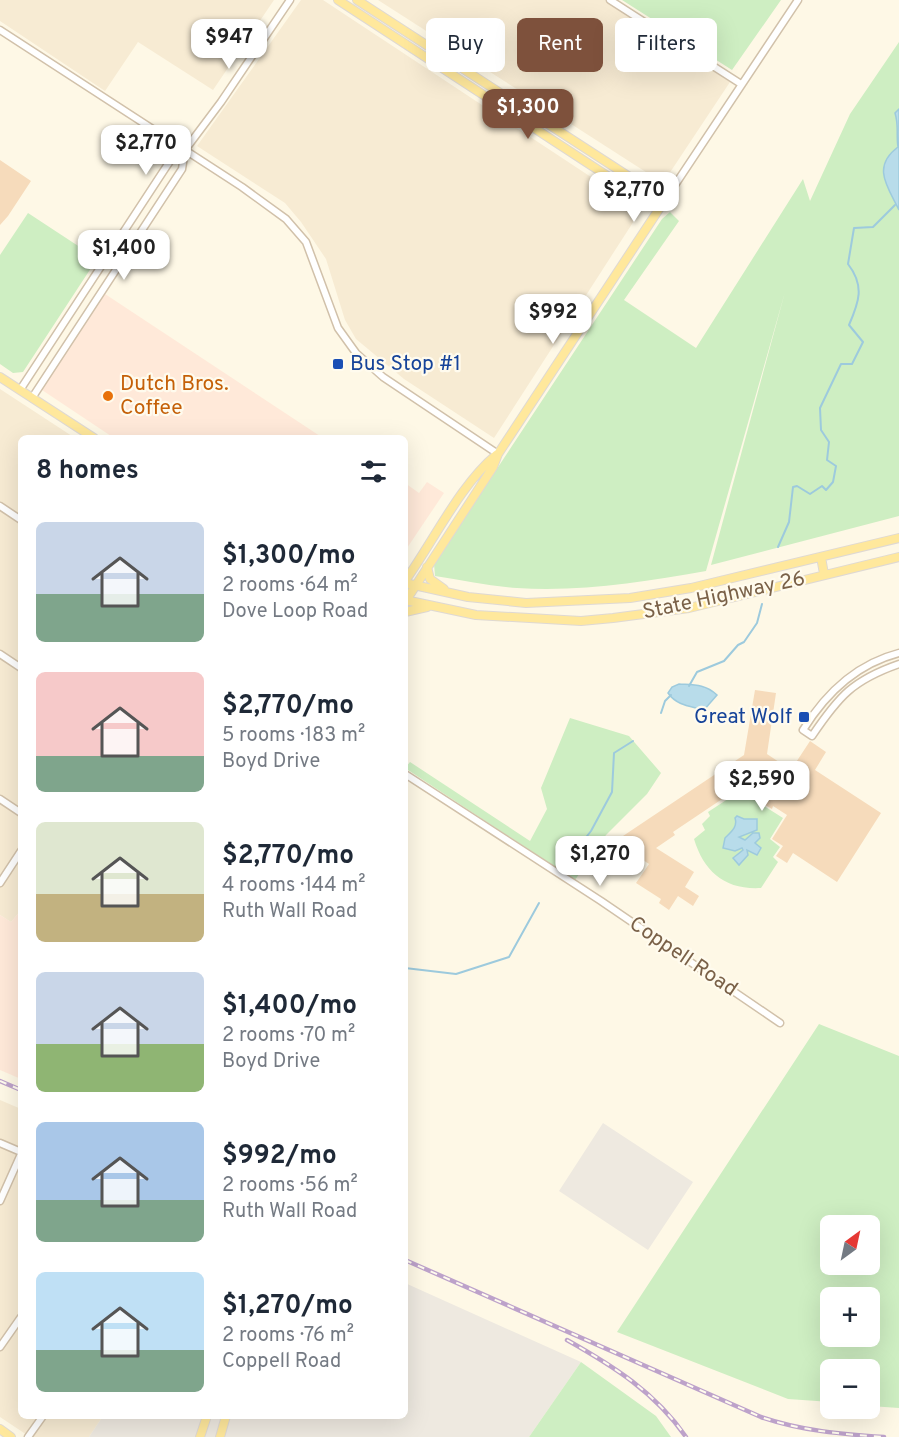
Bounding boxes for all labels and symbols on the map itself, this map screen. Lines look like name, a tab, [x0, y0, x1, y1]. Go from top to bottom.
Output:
pin: $947	[193, 19, 265, 70]
pin: $1,300	[479, 89, 577, 140]
pin: $2,770	[97, 125, 195, 176]
pin: $2,770	[585, 172, 683, 223]
pin: $1,400	[75, 230, 173, 281]
pin: $992	[517, 294, 589, 345]
place label: Bus Stop #1	[350, 351, 461, 378]
marker: Bus Stop #1	[331, 357, 345, 371]
place label: Dutch Bros. Coffee	[120, 371, 229, 422]
marker: Dutch Bros. Coffee	[101, 389, 115, 403]
street label: State Highway 26	[640, 566, 808, 626]
place label: Great Wolf	[694, 704, 792, 731]
marker: Great Wolf	[797, 710, 811, 724]
pin: $2,590	[713, 761, 811, 812]
pin: $1,270	[551, 836, 649, 887]
street label: Coppell Road	[624, 911, 742, 1003]
north arrow	[820, 1215, 880, 1275]

